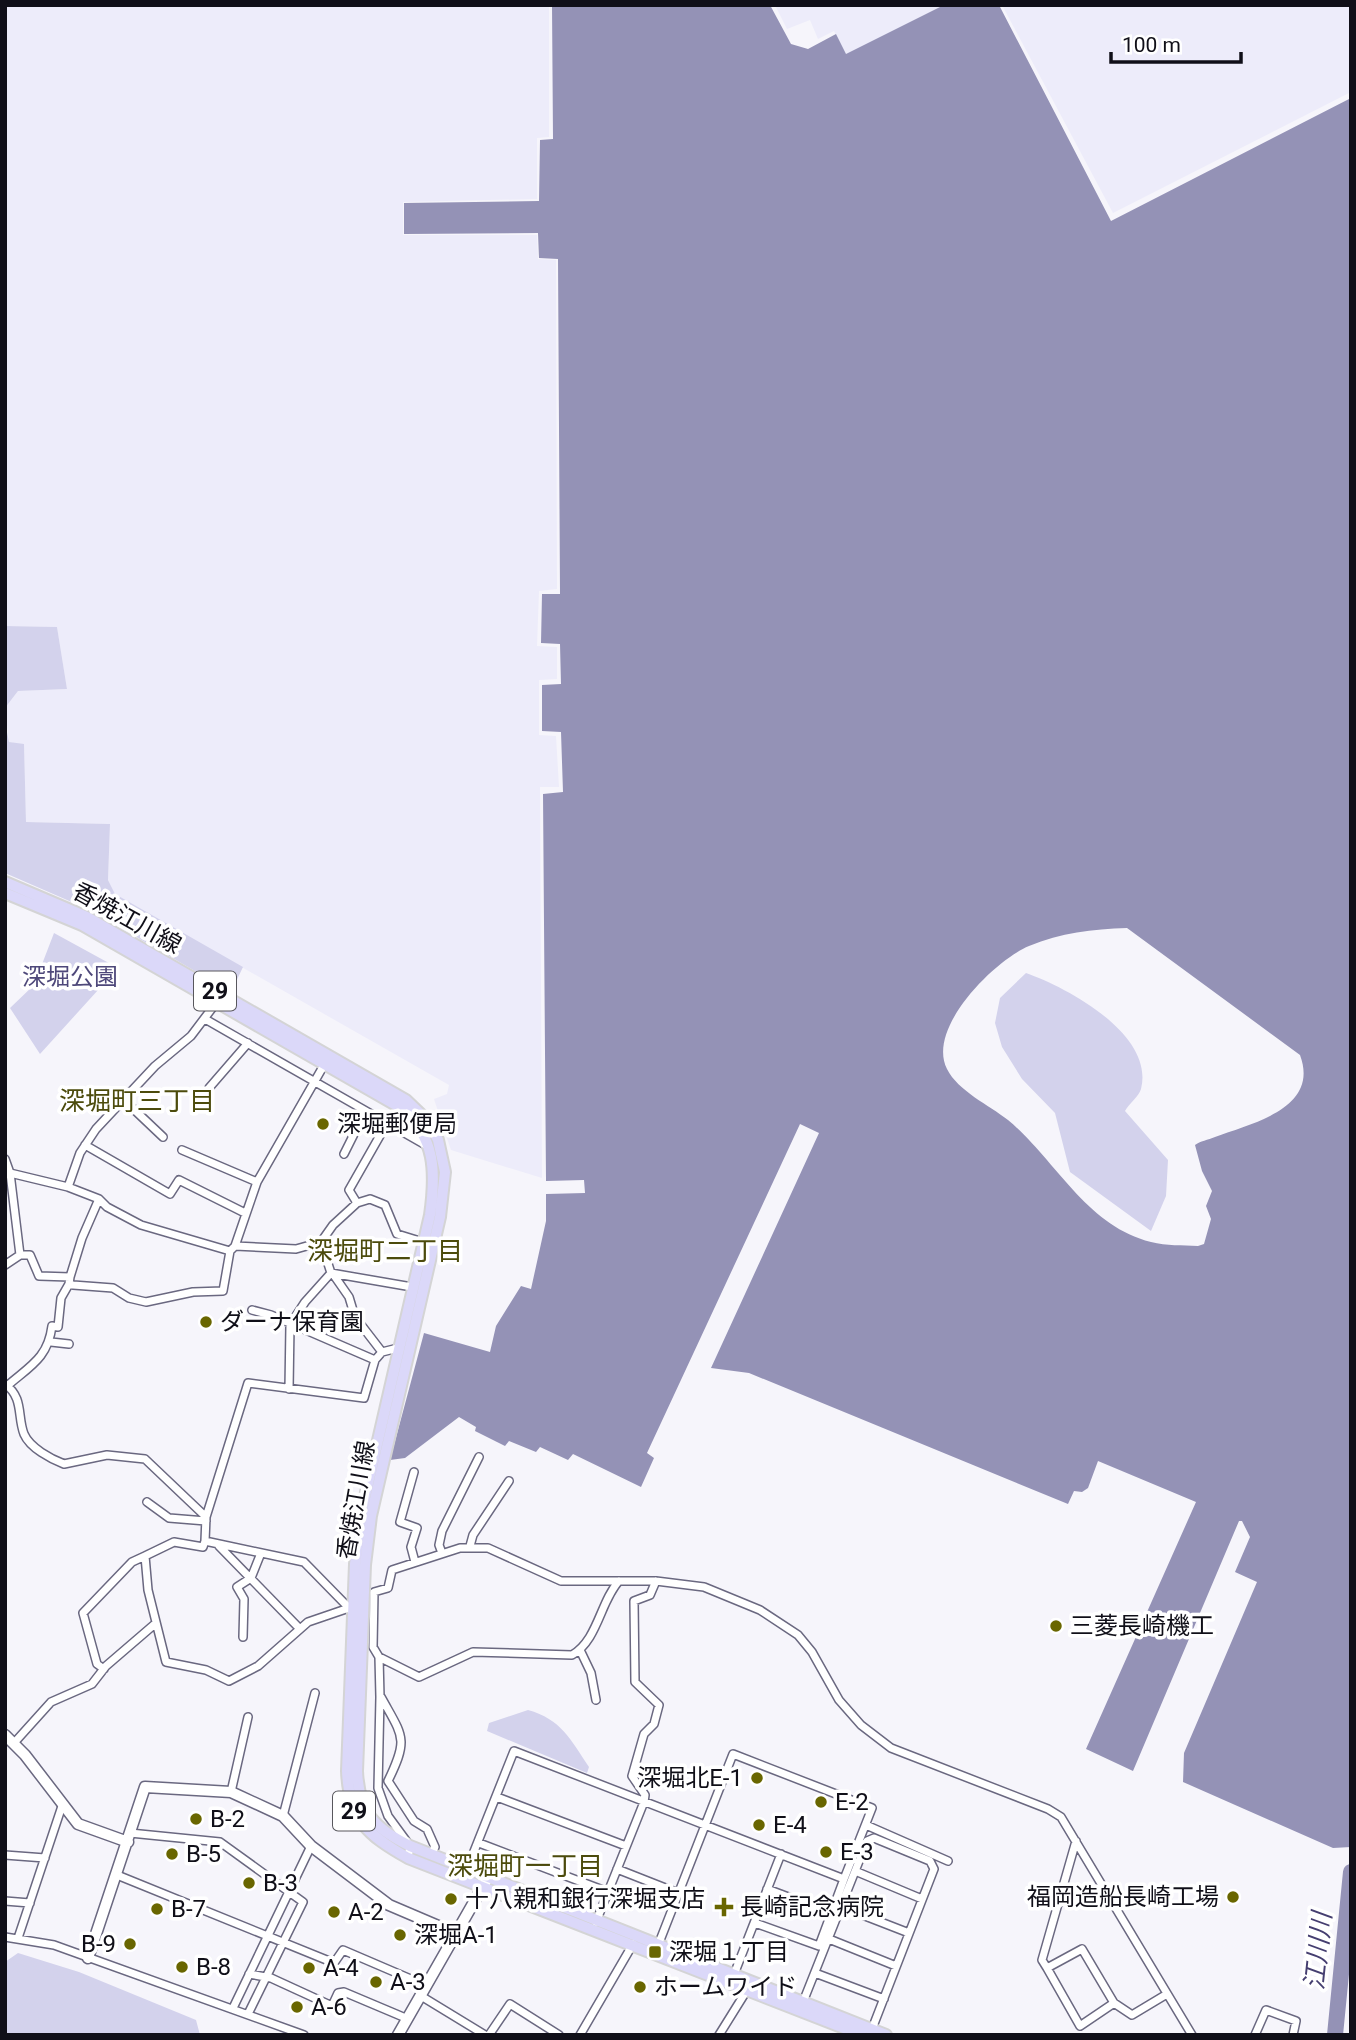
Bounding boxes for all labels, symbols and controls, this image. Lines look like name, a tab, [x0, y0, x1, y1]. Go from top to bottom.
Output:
scale bar	[1111, 21, 1240, 65]
text: 100 m	[1122, 33, 1181, 57]
street label: 香焼江川線	[68, 877, 186, 959]
park label: 深堀公園	[22, 963, 118, 991]
road number: 29	[194, 972, 236, 1010]
district label: 深堀町三丁目	[59, 1086, 215, 1116]
place label: 深堀郵便局	[337, 1110, 457, 1138]
marker: 深堀郵便局	[315, 1116, 331, 1132]
district label: 深堀町二丁目	[307, 1236, 463, 1266]
place label: ダーナ保育園	[220, 1308, 364, 1336]
marker: ダーナ保育園	[198, 1314, 214, 1330]
street label: 香焼江川線	[332, 1438, 380, 1562]
place label: 三菱長崎機工	[1070, 1612, 1214, 1640]
marker: 三菱長崎機工	[1048, 1618, 1064, 1634]
place label: 深堀北E-1	[637, 1764, 743, 1792]
marker: 深堀北E-1	[749, 1770, 765, 1786]
place label: E-2	[835, 1788, 869, 1816]
road number: 29	[333, 1792, 375, 1830]
marker: E-2	[813, 1794, 829, 1810]
place label: B-2	[210, 1805, 245, 1833]
marker: B-2	[188, 1811, 204, 1827]
place label: E-4	[773, 1811, 807, 1839]
marker: E-4	[751, 1817, 767, 1833]
place label: E-3	[840, 1838, 874, 1866]
place label: B-5	[186, 1840, 221, 1868]
marker: E-3	[818, 1844, 834, 1860]
marker: B-5	[164, 1846, 180, 1862]
district label: 深堀町一丁目	[447, 1851, 603, 1881]
place label: B-3	[263, 1869, 298, 1897]
marker: B-3	[241, 1875, 257, 1891]
place label: 福岡造船長崎工場	[1027, 1883, 1219, 1911]
place label: 十八親和銀行深堀支店	[465, 1885, 705, 1913]
marker: 福岡造船長崎工場	[1225, 1889, 1241, 1905]
marker: 十八親和銀行深堀支店	[443, 1891, 459, 1907]
place label: 長崎記念病院	[740, 1893, 884, 1921]
place label: B-7	[171, 1895, 206, 1923]
marker: 長崎記念病院	[714, 1897, 734, 1917]
place label: A-2	[348, 1898, 384, 1926]
marker: B-7	[149, 1901, 165, 1917]
marker: A-2	[326, 1904, 342, 1920]
water label: 江川川	[1299, 1908, 1337, 1991]
place label: 深堀A-1	[414, 1921, 498, 1949]
marker: 深堀A-1	[392, 1927, 408, 1943]
place label: B-9	[81, 1930, 116, 1958]
marker: B-9	[122, 1936, 138, 1952]
place label: 深堀１丁目	[669, 1938, 789, 1966]
marker: 深堀１丁目	[647, 1944, 663, 1960]
place label: B-8	[196, 1953, 231, 1981]
place label: A-4	[323, 1954, 359, 1982]
marker: B-8	[174, 1959, 190, 1975]
marker: A-4	[301, 1960, 317, 1976]
place label: A-3	[390, 1968, 426, 1996]
place label: ホームワイド	[654, 1973, 797, 2001]
marker: A-3	[368, 1974, 384, 1990]
marker: ホームワイド	[632, 1979, 648, 1995]
place label: A-6	[311, 1993, 347, 2021]
marker: A-6	[289, 1999, 305, 2015]

